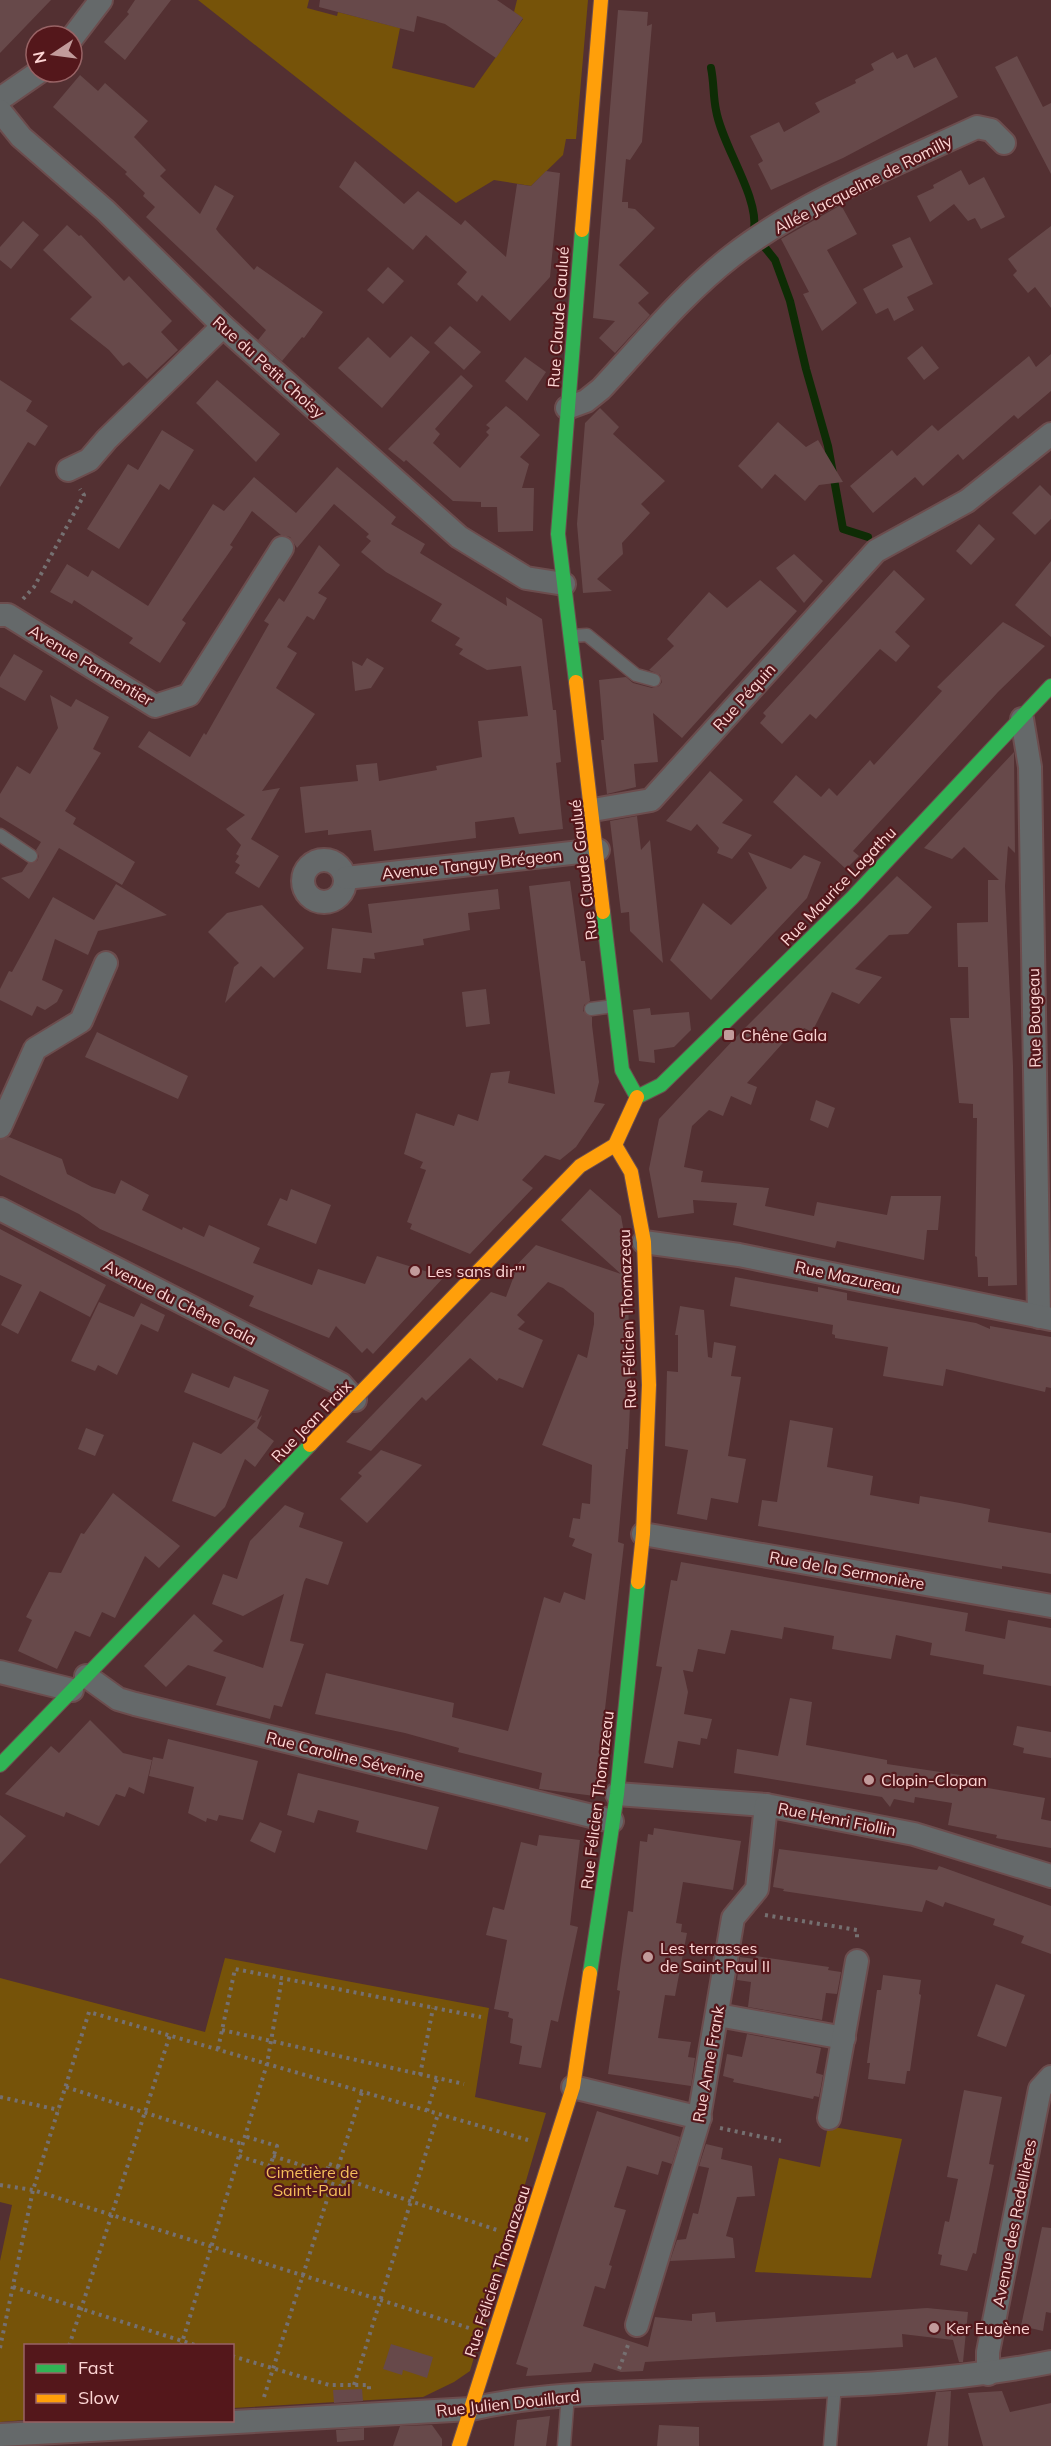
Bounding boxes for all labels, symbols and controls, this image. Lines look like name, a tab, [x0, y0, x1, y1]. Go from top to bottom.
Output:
north arrow	[24, 24, 84, 84]
text: N	[28, 49, 50, 66]
street label: Allée Jacqueline de Romilly	[770, 130, 956, 238]
street label: Rue Claude Gaulué	[543, 246, 573, 388]
street label: Rue du Petit Choisy	[209, 312, 329, 423]
street label: Avenue Parmentier	[25, 620, 157, 710]
street label: Rue Péquin	[708, 659, 780, 735]
street label: Rue Claude Gaulué	[564, 799, 602, 941]
street label: Rue Maurice Lagathu	[776, 822, 900, 950]
street label: Avenue Tanguy Brégeon	[381, 845, 563, 883]
street label: Rue Bougeau	[1023, 968, 1045, 1068]
place label: Chêne Gala	[741, 1025, 827, 1045]
marker: Chêne Gala	[722, 1028, 736, 1042]
street label: Rue Félicien Thomazeau	[614, 1229, 640, 1409]
street label: Avenue du Chêne Gala	[100, 1255, 260, 1349]
street label: Rue Mazureau	[793, 1256, 903, 1298]
place label: Les sans dir'''	[427, 1261, 525, 1281]
marker: Les sans dir'''	[408, 1264, 422, 1278]
street label: Rue Jean Fraix	[267, 1375, 356, 1466]
street label: Rue de la Sermonière	[768, 1547, 926, 1593]
street label: Rue Félicien Thomazeau	[576, 1710, 618, 1890]
street label: Rue Caroline Séverine	[264, 1727, 426, 1785]
place label: Clopin-Clopan	[881, 1770, 987, 1790]
marker: Clopin-Clopan	[862, 1773, 876, 1787]
street label: Rue Henri Fiollin	[776, 1798, 898, 1840]
place label: Les terrasses de Saint Paul II	[660, 1938, 770, 1976]
marker: Les terrasses de Saint Paul II	[641, 1950, 655, 1964]
street label: Rue Anne Frank	[688, 2003, 728, 2124]
street label: Avenue des Redellières	[988, 2137, 1040, 2309]
park label: Cimetière de Saint-Paul	[266, 2162, 358, 2200]
street label: Rue Félicien Thomazeau	[460, 2182, 534, 2360]
place label: Ker Eugène	[946, 2318, 1030, 2338]
marker: Ker Eugène	[927, 2321, 941, 2335]
legend	[24, 2344, 234, 2422]
text: Fast	[78, 2356, 114, 2379]
text: Slow	[78, 2386, 120, 2409]
street label: Rue Julien Douillard	[435, 2386, 581, 2420]

